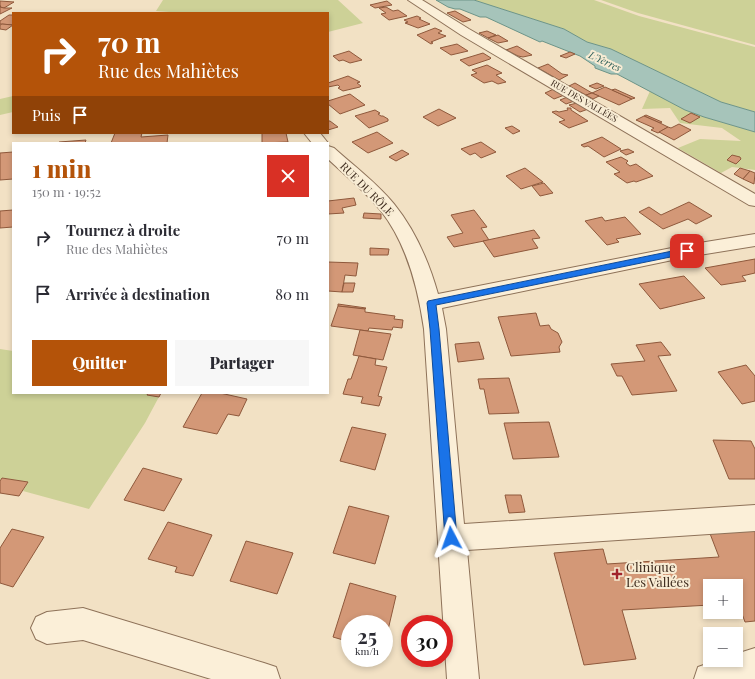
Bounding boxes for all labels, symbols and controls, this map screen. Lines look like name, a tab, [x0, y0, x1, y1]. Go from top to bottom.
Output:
text: 70 m	[98, 23, 161, 60]
icon: right	[32, 28, 84, 80]
water label: L'Yerres	[586, 47, 624, 75]
text: Rue des Mahiètes	[98, 59, 239, 83]
street label: RUE DES VALLÉES	[549, 76, 620, 124]
icon: arrive	[69, 104, 91, 126]
text: Puis	[32, 105, 61, 125]
text: 1 min	[32, 152, 91, 184]
button: close	[267, 155, 309, 197]
street label: RUE DU RÔLE	[337, 158, 398, 219]
text: 150 m · 19:52	[32, 183, 101, 200]
text: Tournez à droite	[66, 220, 180, 240]
icon: right	[32, 227, 54, 249]
text: 70 m	[277, 228, 309, 248]
pin	[670, 234, 704, 268]
text: Rue des Mahiètes	[66, 240, 168, 257]
icon: arrive	[676, 240, 698, 262]
icon: arrive	[32, 283, 54, 305]
text: Arrivée à destination	[66, 284, 210, 304]
text: 80 m	[275, 284, 309, 304]
button: Quitter	[32, 340, 167, 386]
button: Partager	[175, 340, 309, 386]
position arrow	[430, 517, 472, 559]
place label: Clinique Les Vallées	[626, 558, 689, 590]
marker: Clinique Les Vallées	[611, 568, 623, 580]
map controls	[703, 579, 743, 667]
button: +	[703, 579, 743, 619]
speed limit sign: 30	[401, 615, 453, 667]
text: 25	[357, 622, 377, 649]
button: −	[703, 627, 743, 667]
text: km/h	[355, 644, 379, 658]

